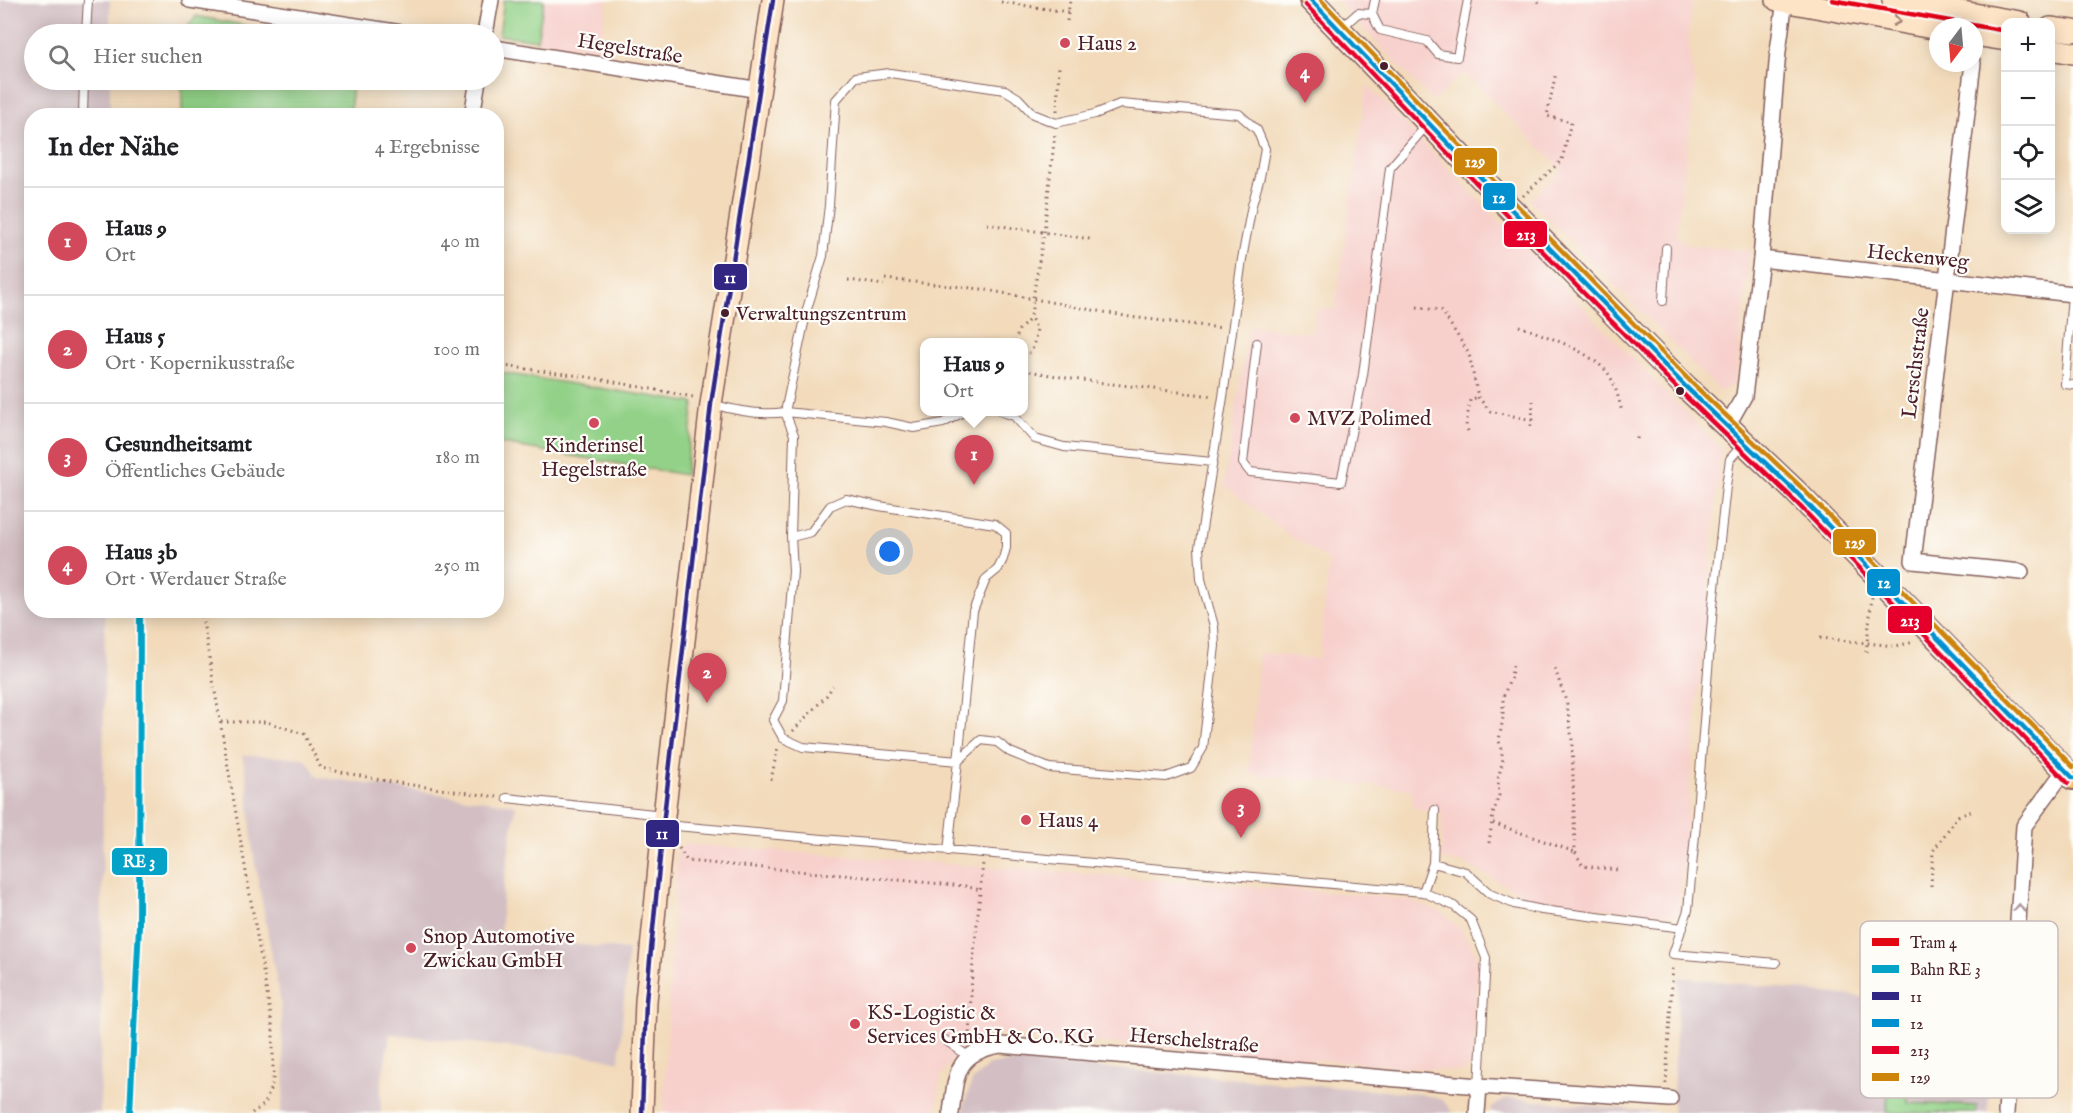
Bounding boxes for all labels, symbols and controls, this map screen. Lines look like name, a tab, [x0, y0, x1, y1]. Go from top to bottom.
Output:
one-way arrow	[1892, 15, 1902, 27]
north arrow	[1929, 18, 1983, 72]
map controls	[2001, 18, 2055, 234]
button: +	[2001, 18, 2055, 72]
search box	[24, 24, 504, 90]
street label: Hegelstraße	[575, 28, 685, 71]
place label: Haus 2	[1077, 31, 1137, 58]
marker: Haus 2	[1058, 36, 1072, 50]
icon: search	[45, 41, 78, 74]
text: Hier suchen	[93, 43, 203, 71]
pin: 4	[1286, 54, 1324, 103]
unlabelled marker	[1378, 60, 1390, 72]
button: −	[2001, 72, 2055, 126]
button: locate	[2001, 126, 2055, 180]
text: In der Nähe	[48, 131, 179, 164]
text: 4 Ergebnisse	[375, 135, 480, 160]
line badge: 129	[1453, 147, 1498, 176]
text: 129	[1465, 153, 1485, 173]
button: layers	[2001, 180, 2055, 234]
line badge: 12	[1482, 182, 1516, 211]
text: 12	[1492, 189, 1506, 209]
text: Haus 9	[105, 215, 167, 243]
line badge: 213	[1503, 220, 1548, 248]
text: 213	[1516, 226, 1536, 246]
text: 1	[64, 229, 71, 254]
text: 40 m	[441, 229, 480, 254]
street label: Heckenweg	[1865, 239, 1971, 276]
text: Ort	[105, 243, 136, 268]
line badge: 11	[713, 263, 748, 291]
text: 11	[724, 269, 736, 289]
place label: Verwaltungszentrum	[735, 302, 907, 327]
street label: Lerschstraße	[1896, 306, 1937, 420]
marker: Verwaltungszentrum	[719, 307, 731, 319]
text: Haus 5	[105, 323, 165, 351]
text: 2	[63, 337, 72, 362]
text: 100 m	[433, 337, 480, 362]
popup	[920, 338, 1028, 416]
text: Ort · Kopernikusstraße	[105, 351, 295, 376]
text: Haus 9	[943, 351, 1005, 379]
text: Ort	[943, 379, 974, 404]
unlabelled marker	[1674, 385, 1686, 397]
place label: MVZ Polimed	[1307, 406, 1432, 433]
marker: MVZ Polimed	[1288, 411, 1302, 425]
marker: Kinderinsel Hegelstraße	[587, 416, 601, 430]
text: Gesundheitsamt	[105, 431, 252, 459]
place label: Kinderinsel Hegelstraße	[541, 433, 647, 484]
pin: 1	[954, 436, 994, 485]
text: 3	[64, 445, 71, 470]
text: 180 m	[435, 445, 480, 470]
text: Öffentliches Gebäude	[105, 459, 285, 484]
line badge: 129	[1832, 528, 1877, 556]
text: 129	[1845, 534, 1865, 554]
your location	[875, 537, 904, 566]
text: Haus 3b	[105, 539, 177, 567]
text: 4	[63, 553, 72, 578]
text: 250 m	[434, 553, 480, 578]
text: Ort · Werdauer Straße	[105, 567, 287, 592]
line badge: 12	[1866, 568, 1901, 597]
text: 12	[1877, 574, 1891, 594]
line badge: 213	[1887, 605, 1933, 634]
text: 213	[1900, 612, 1920, 632]
pin: 2	[688, 654, 726, 703]
pin: 3	[1222, 788, 1260, 838]
place label: Haus 4	[1038, 808, 1099, 835]
marker: Haus 4	[1019, 813, 1033, 827]
line badge: 11	[645, 819, 680, 848]
text: 11	[656, 825, 668, 845]
line badge: RE 3	[111, 847, 168, 876]
text: RE 3	[123, 853, 155, 873]
one-way arrow	[2012, 903, 2025, 912]
legend	[1860, 921, 2058, 1098]
place label: Snop Automotive Zwickau GmbH	[423, 924, 575, 975]
text: Tram 4	[1910, 934, 1957, 954]
marker: Snop Automotive Zwickau GmbH	[404, 941, 418, 955]
text: Bahn RE 3	[1910, 961, 1981, 981]
text: 11	[1910, 988, 1922, 1008]
place label: KS-Logistic & Services GmbH & Co. KG	[867, 1000, 1094, 1051]
text: 12	[1910, 1015, 1923, 1035]
marker: KS-Logistic & Services GmbH & Co. KG	[848, 1017, 862, 1031]
street label: Herschelstraße	[1128, 1022, 1260, 1061]
text: 213	[1910, 1042, 1929, 1062]
text: 129	[1910, 1069, 1930, 1089]

